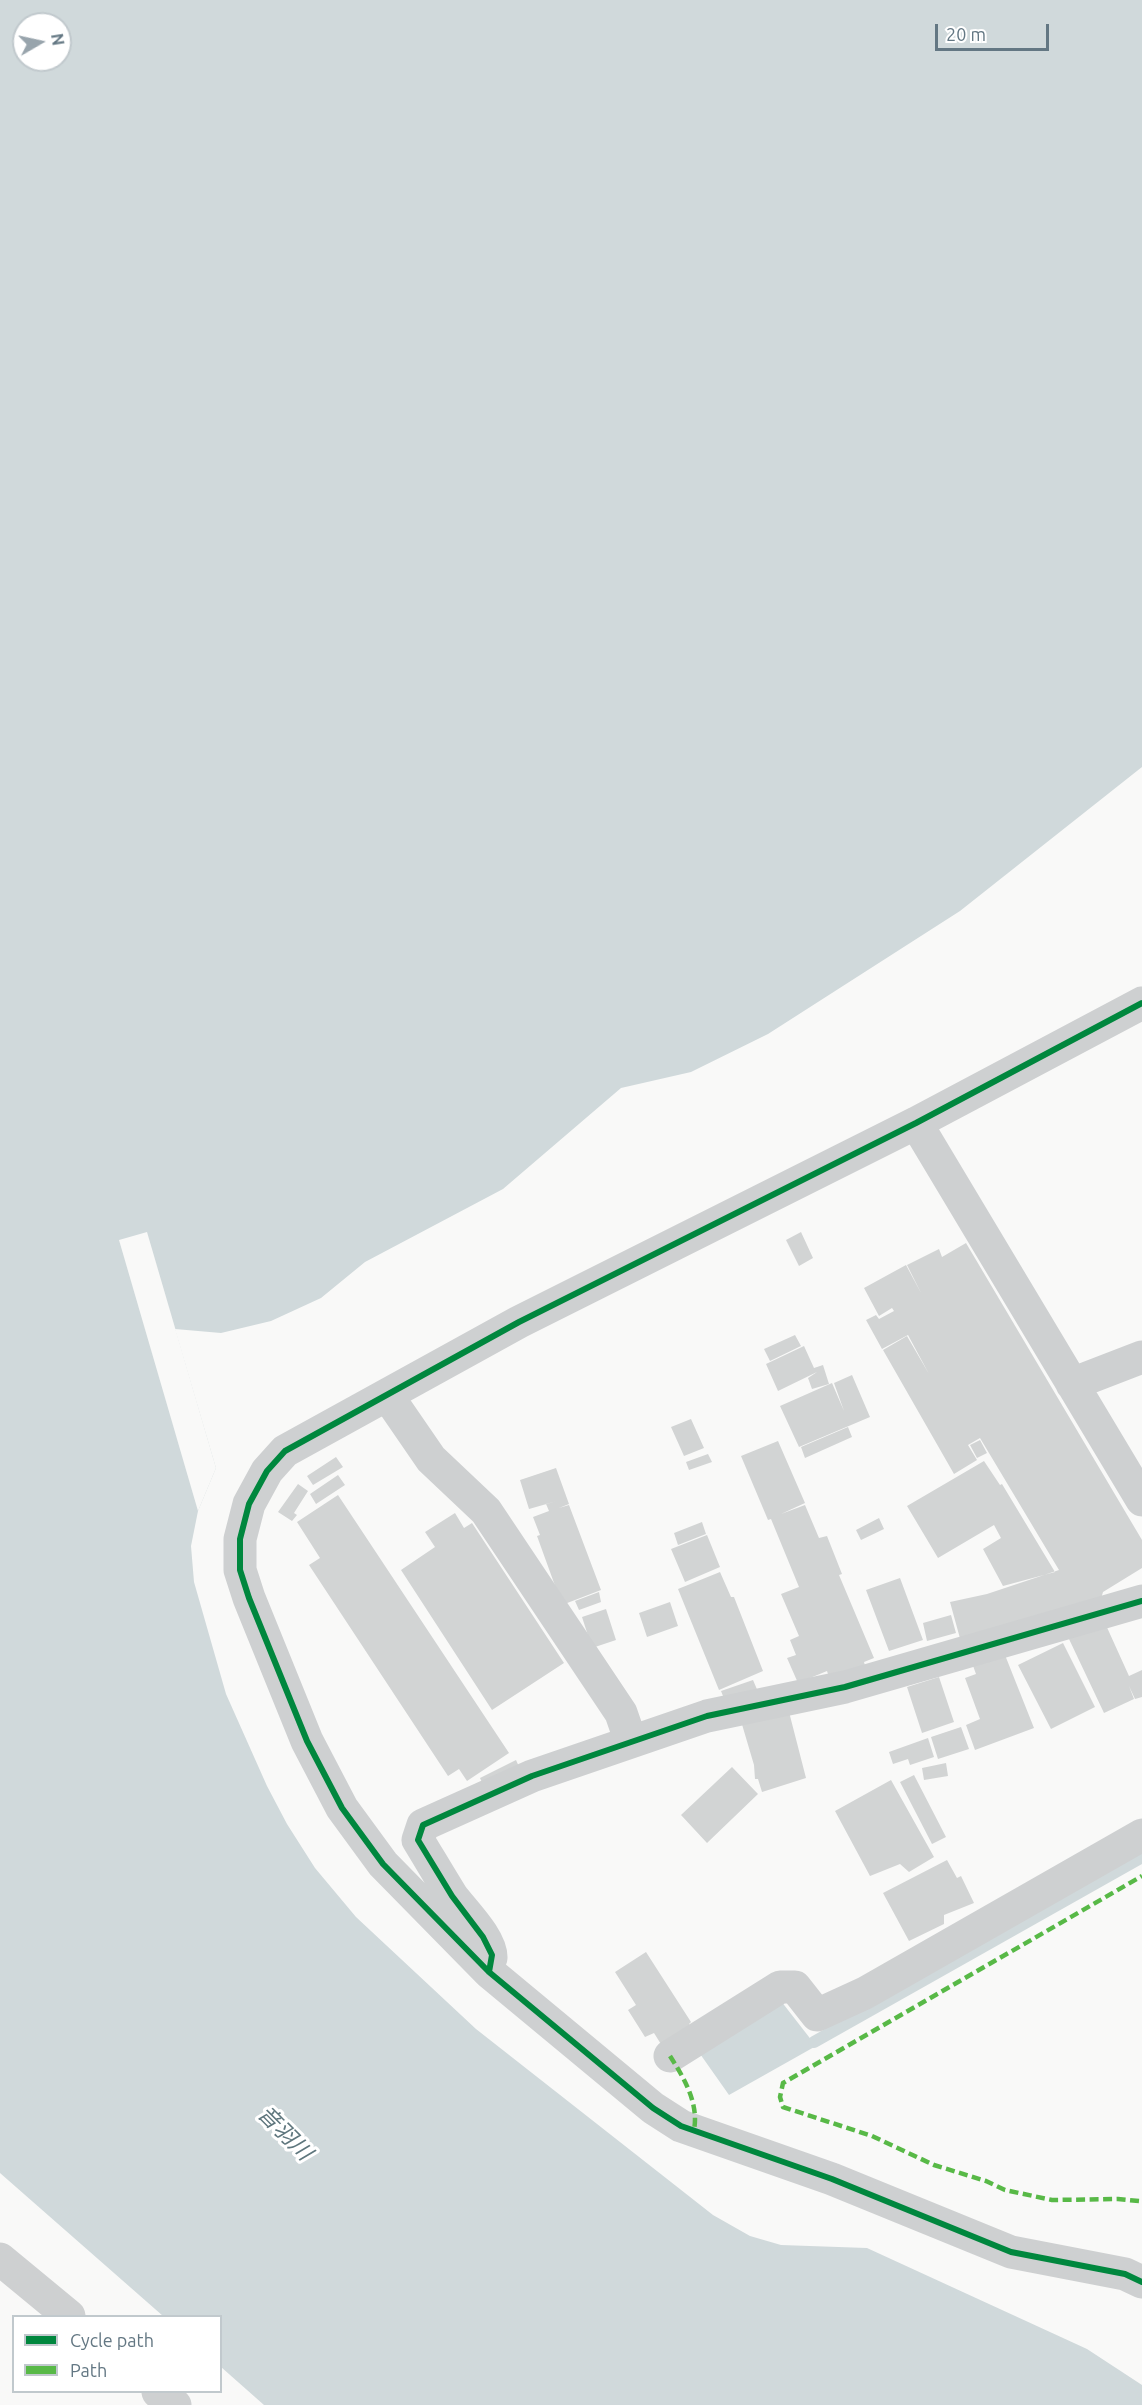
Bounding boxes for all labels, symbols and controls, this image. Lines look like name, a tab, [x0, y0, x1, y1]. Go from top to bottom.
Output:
north arrow	[12, 12, 72, 72]
scale bar	[938, 12, 1052, 50]
text: 20 m	[946, 24, 986, 44]
text: N	[48, 32, 68, 47]
water label: 音羽川	[252, 2100, 318, 2166]
legend	[12, 2315, 222, 2393]
text: Cycle path	[70, 2330, 154, 2350]
text: Path	[70, 2360, 107, 2380]

